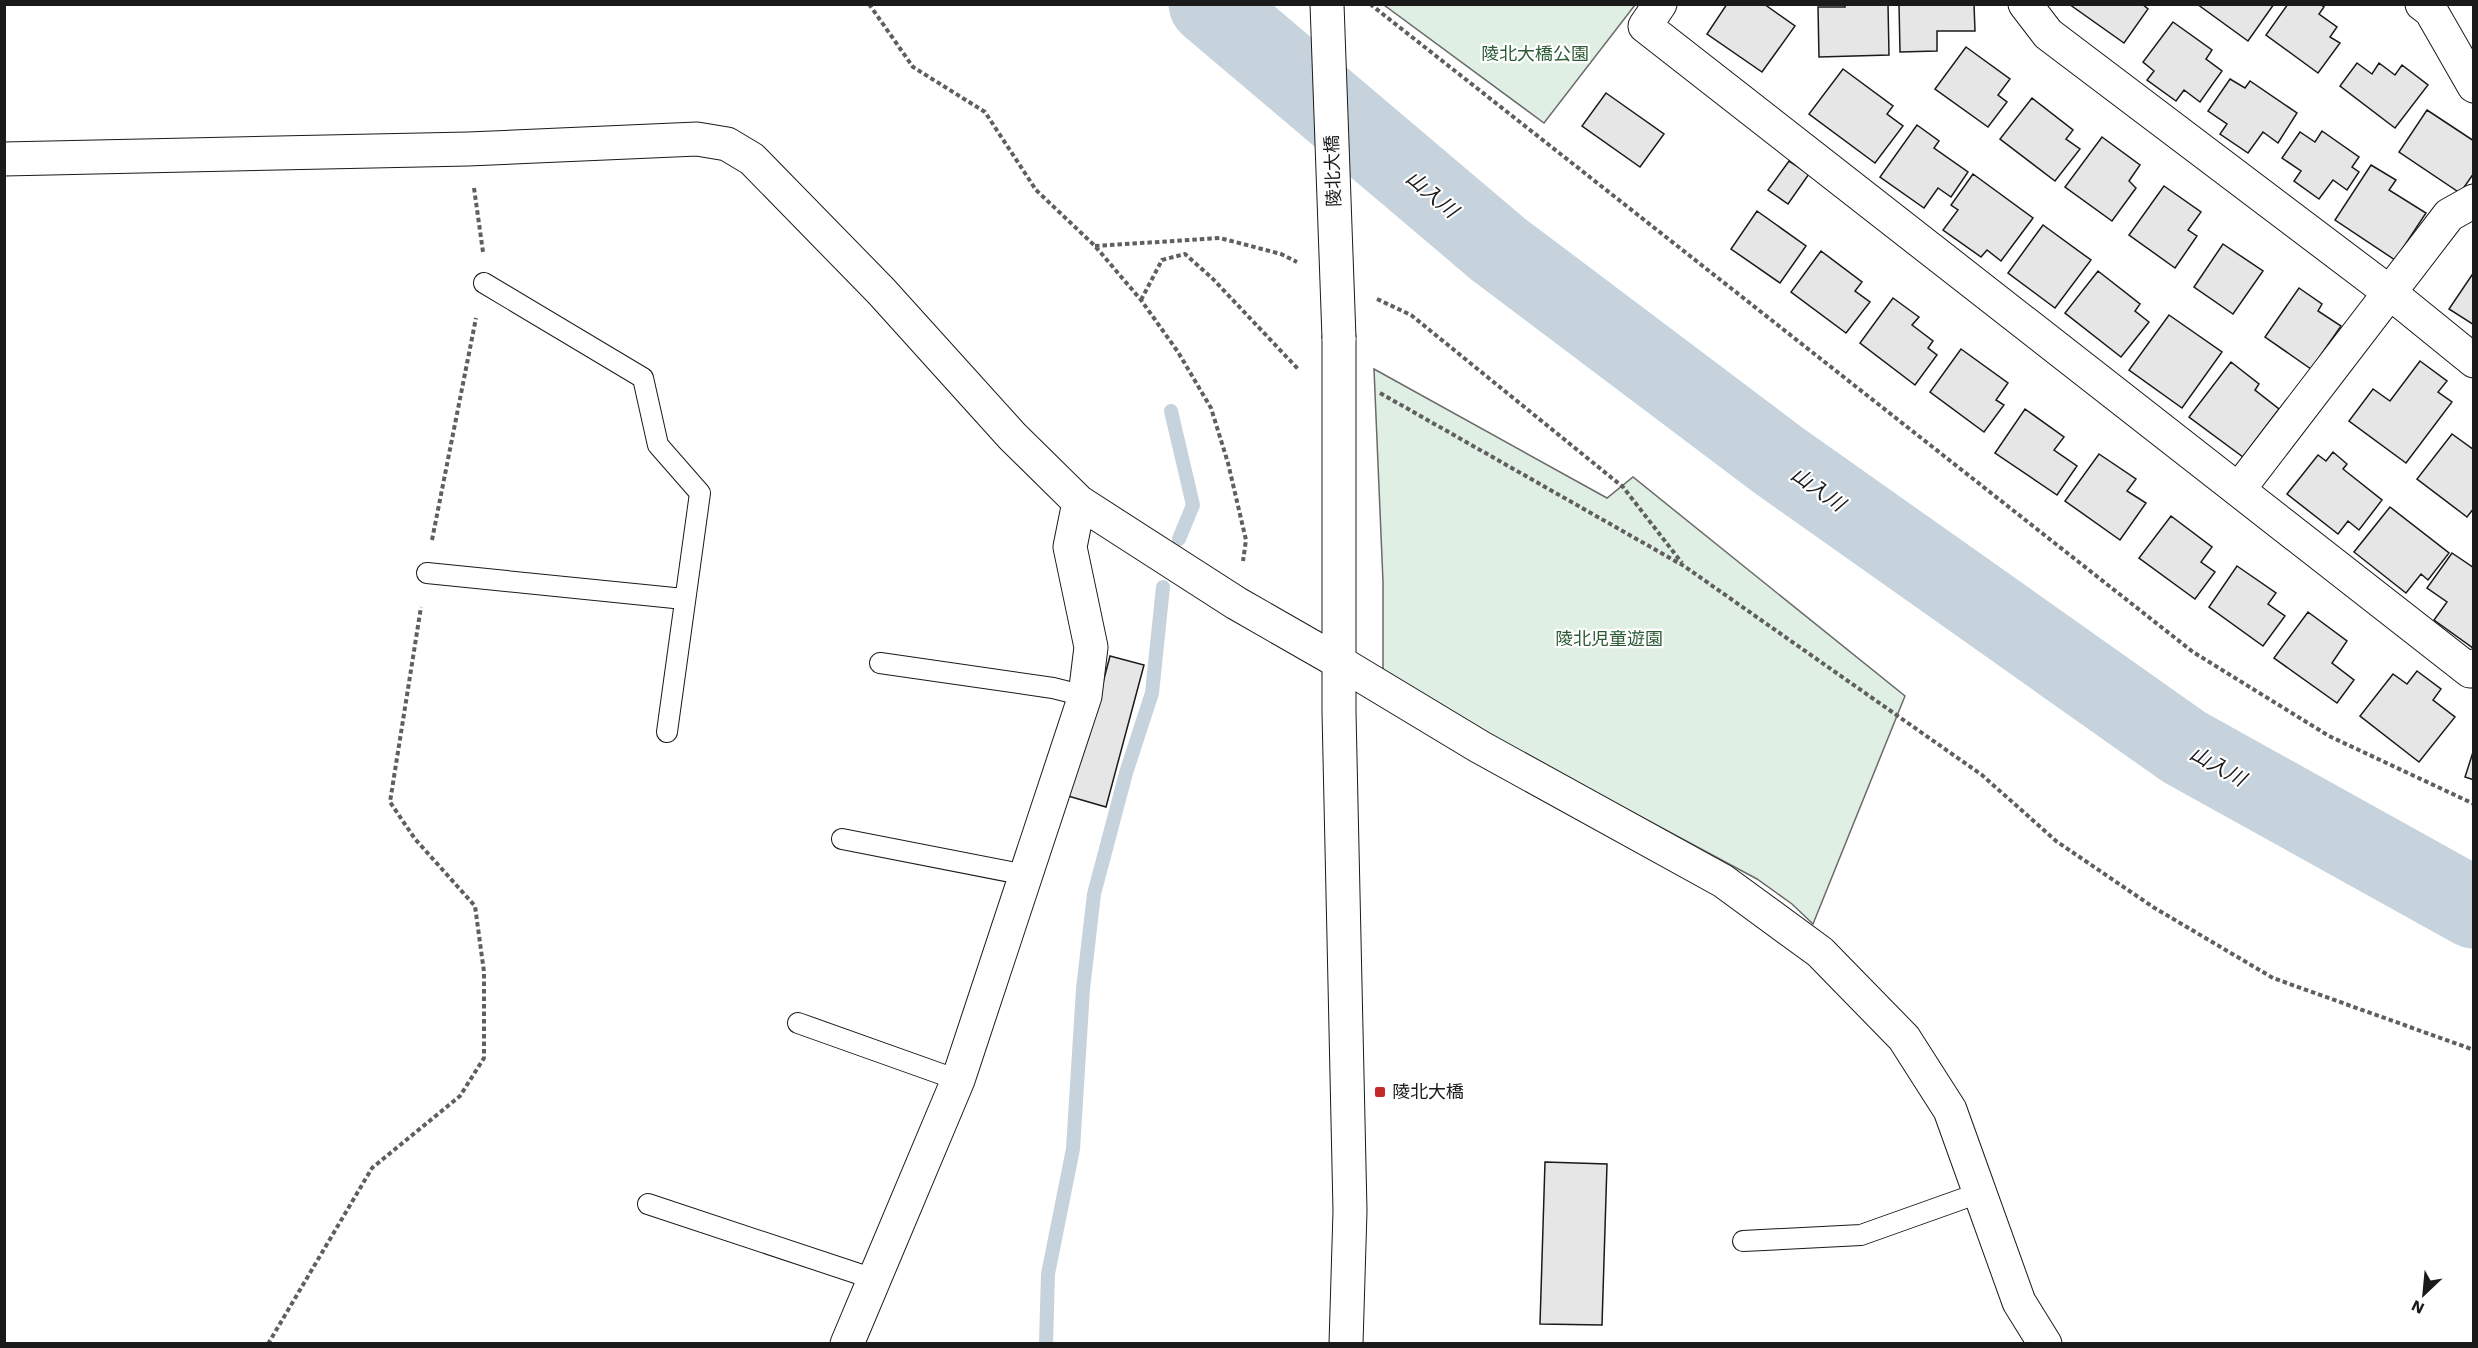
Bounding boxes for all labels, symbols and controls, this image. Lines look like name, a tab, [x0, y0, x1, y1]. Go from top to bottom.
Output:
park label: 陵北大橋公園	[1481, 43, 1589, 64]
street label: 陵北大橋	[1321, 135, 1344, 207]
water label: 山入川	[1401, 166, 1464, 224]
water label: 山入川	[1787, 462, 1851, 517]
park label: 陵北児童遊園	[1555, 628, 1663, 649]
water label: 山入川	[2186, 741, 2252, 792]
place label: 陵北大橋	[1392, 1081, 1464, 1102]
marker: 陵北大橋	[1373, 1085, 1387, 1099]
north arrow	[2394, 1264, 2454, 1324]
text: N	[2408, 1296, 2427, 1318]

